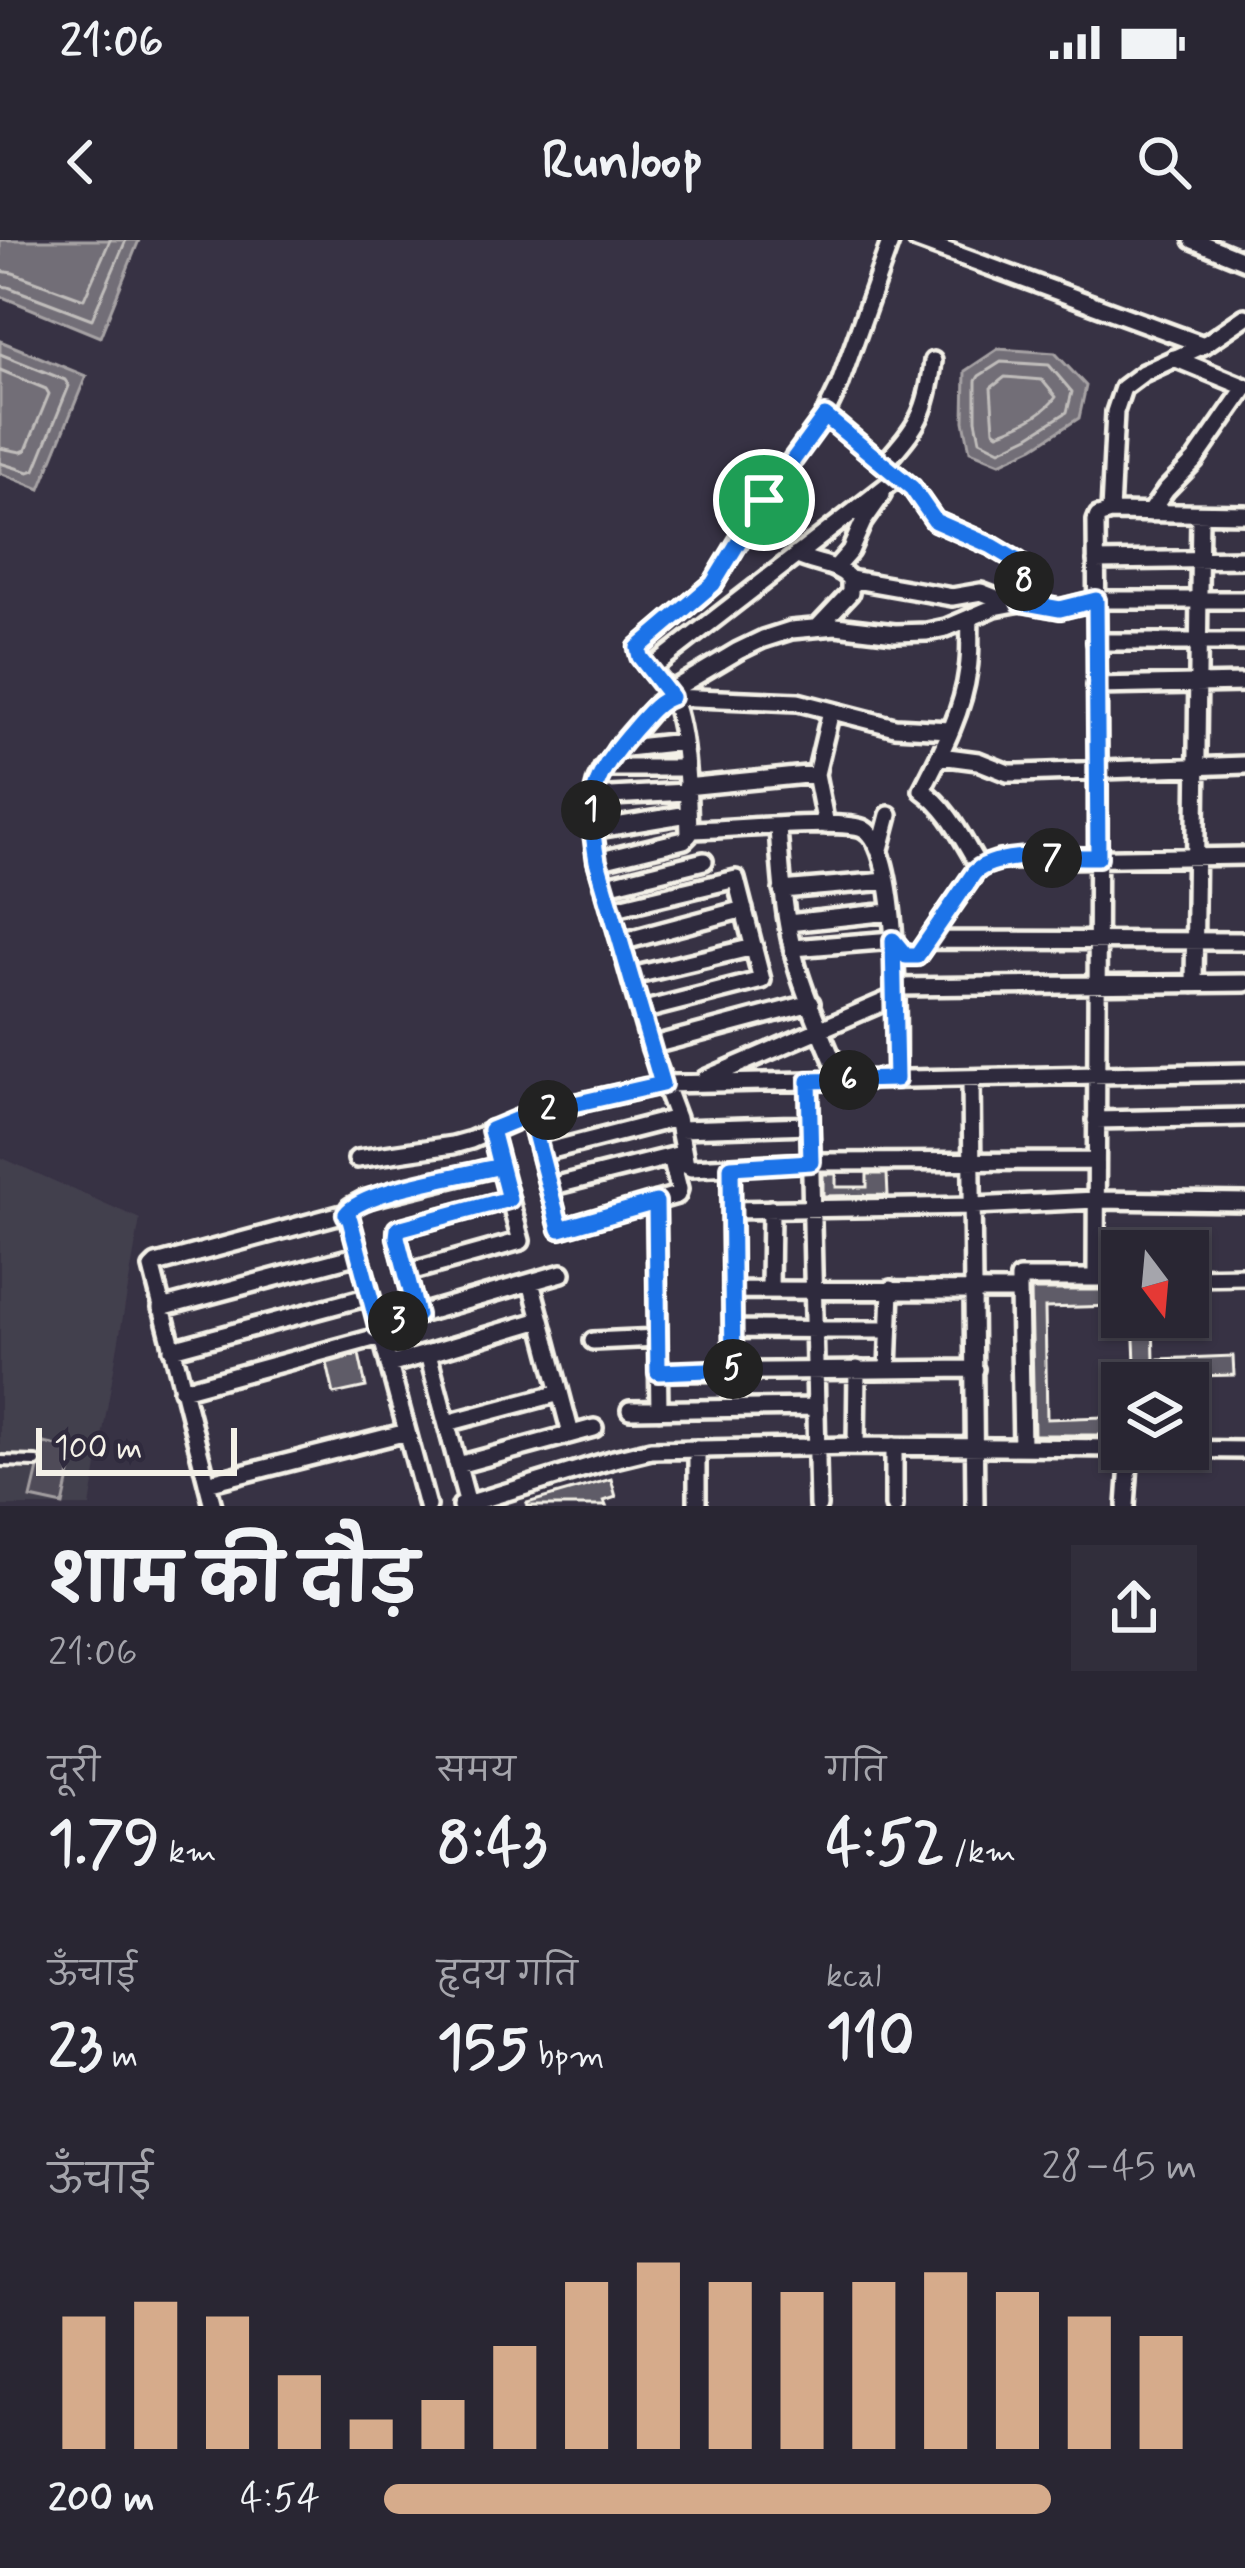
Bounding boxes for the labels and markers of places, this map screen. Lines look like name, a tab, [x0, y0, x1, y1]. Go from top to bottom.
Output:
pin	[713, 449, 815, 551]
pin: 8	[994, 551, 1054, 611]
pin: 1	[561, 780, 621, 840]
pin: 7	[1022, 828, 1082, 888]
pin: 6	[819, 1050, 879, 1110]
pin: 2	[518, 1080, 578, 1140]
pin: 3	[368, 1291, 428, 1351]
pin: 5	[703, 1339, 763, 1399]

